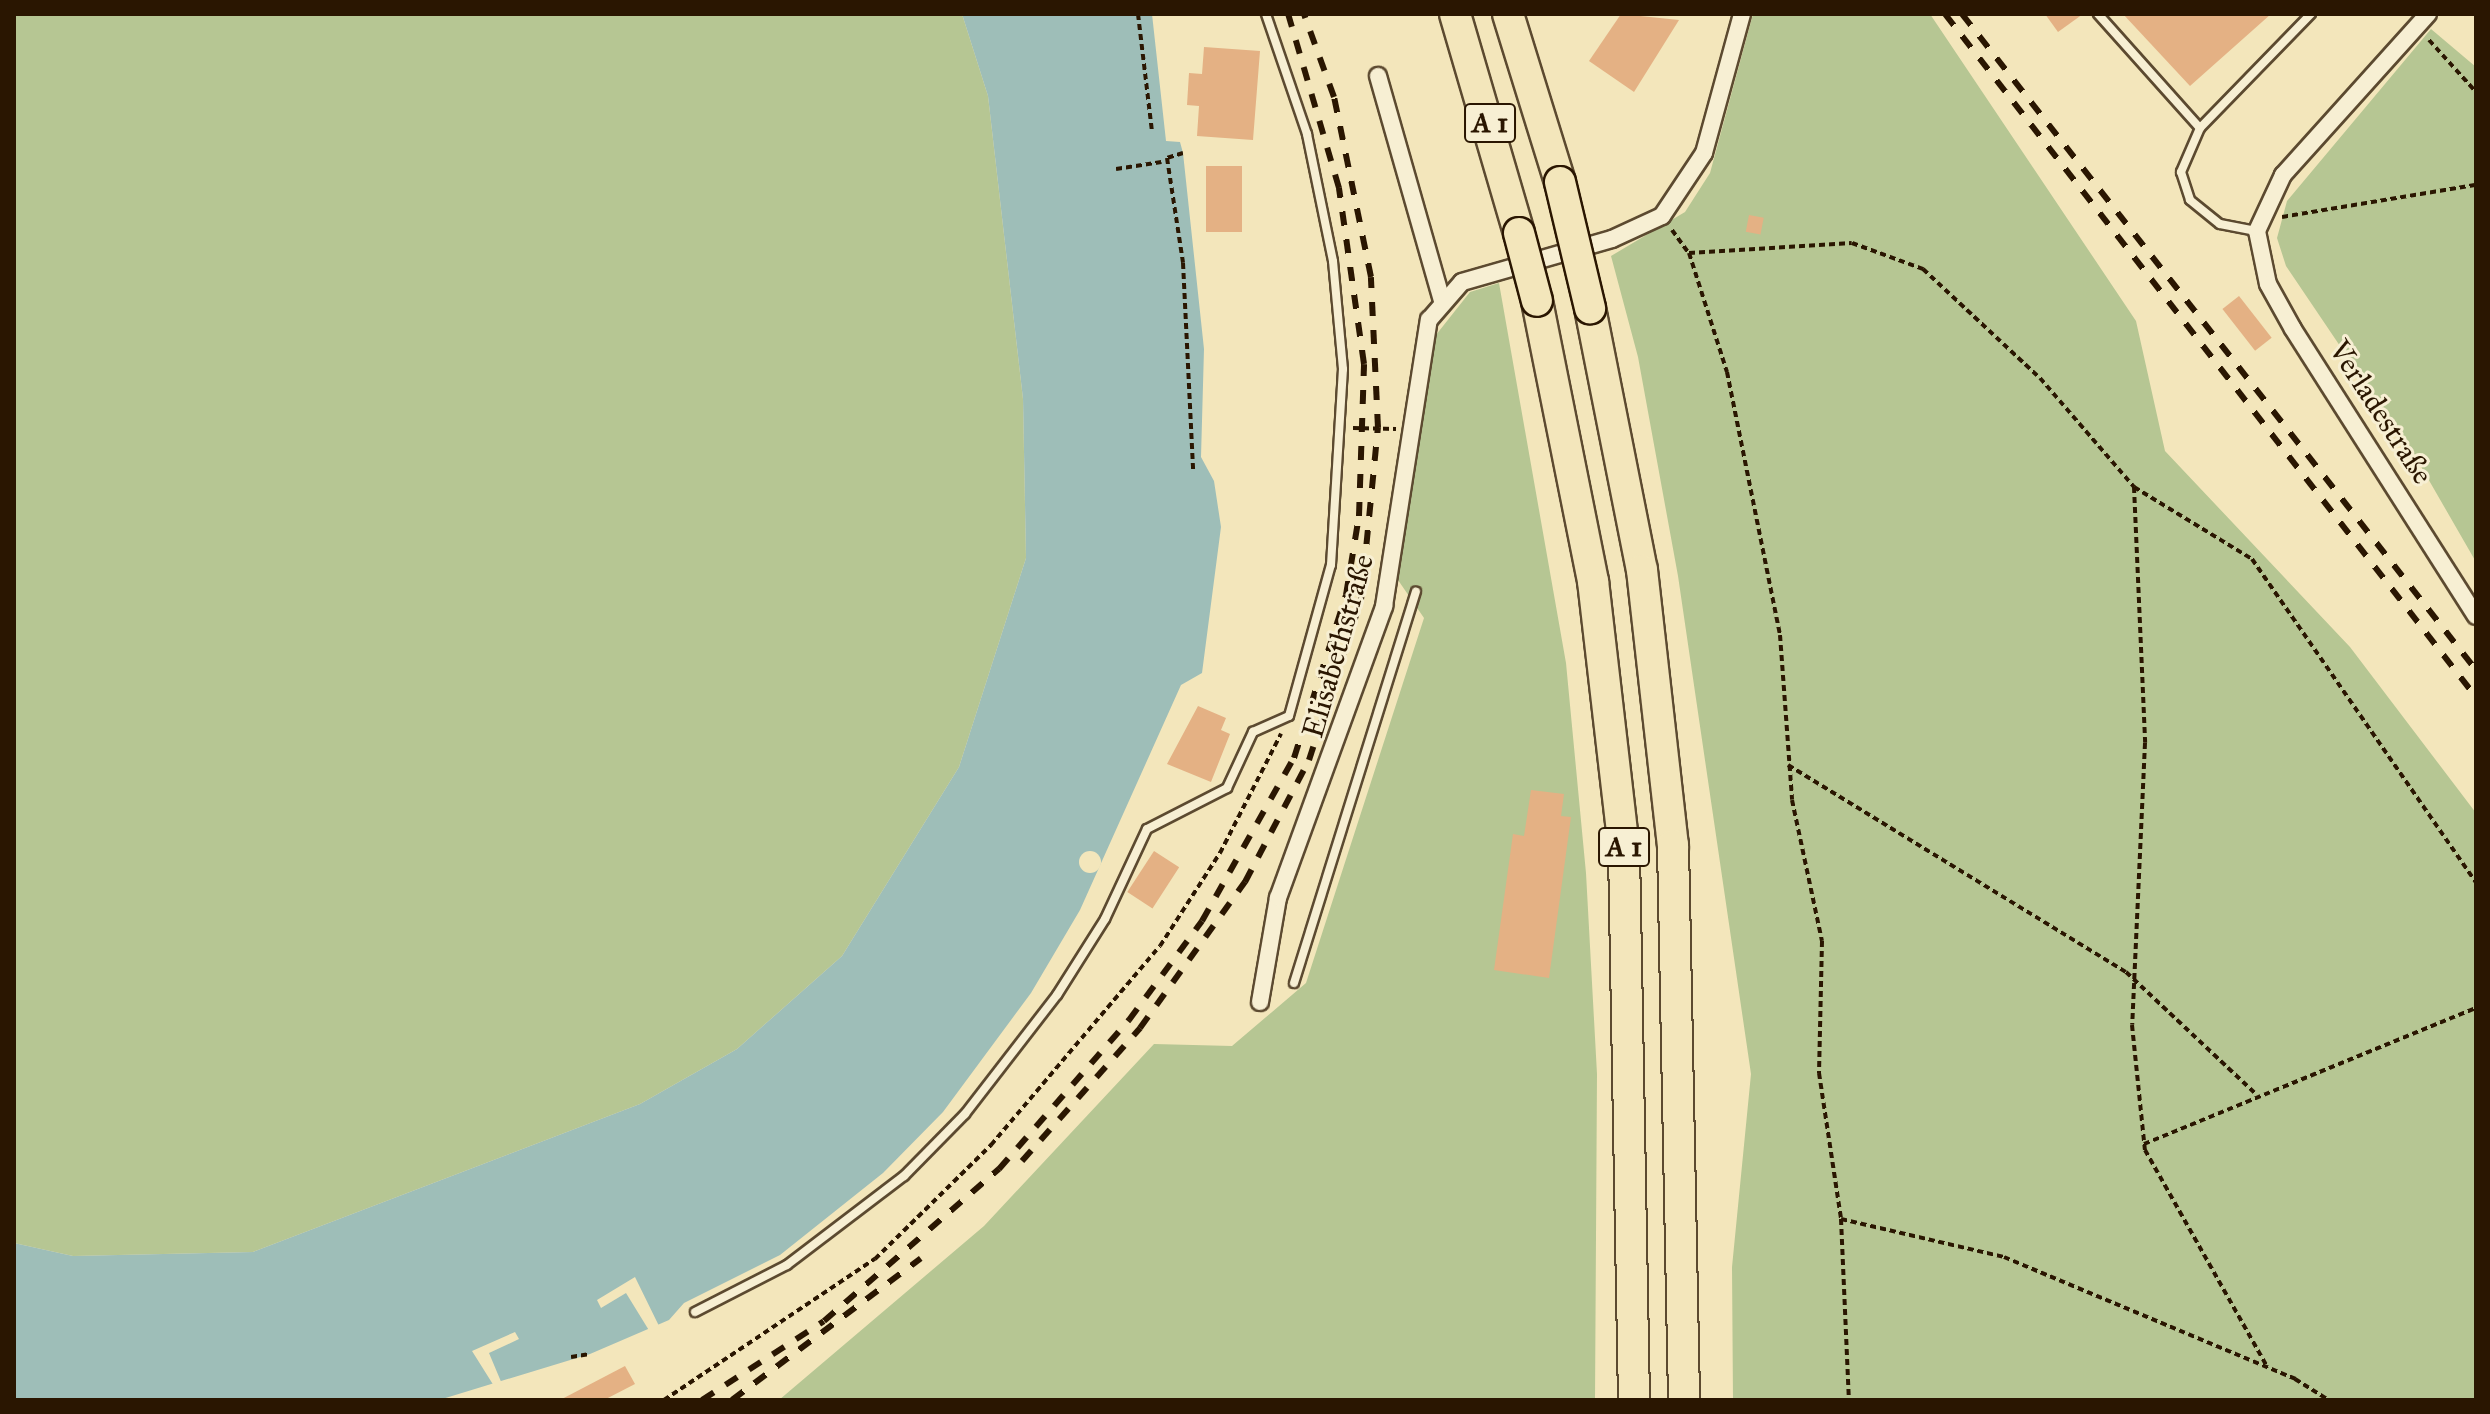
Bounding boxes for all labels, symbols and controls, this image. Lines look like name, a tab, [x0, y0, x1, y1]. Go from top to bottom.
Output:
road number: A 1	[1464, 99, 1516, 147]
street label: Verladestraße	[2321, 333, 2441, 491]
street label: Elisabethstraße	[1295, 550, 1381, 742]
road number: A 1	[1598, 823, 1650, 871]

